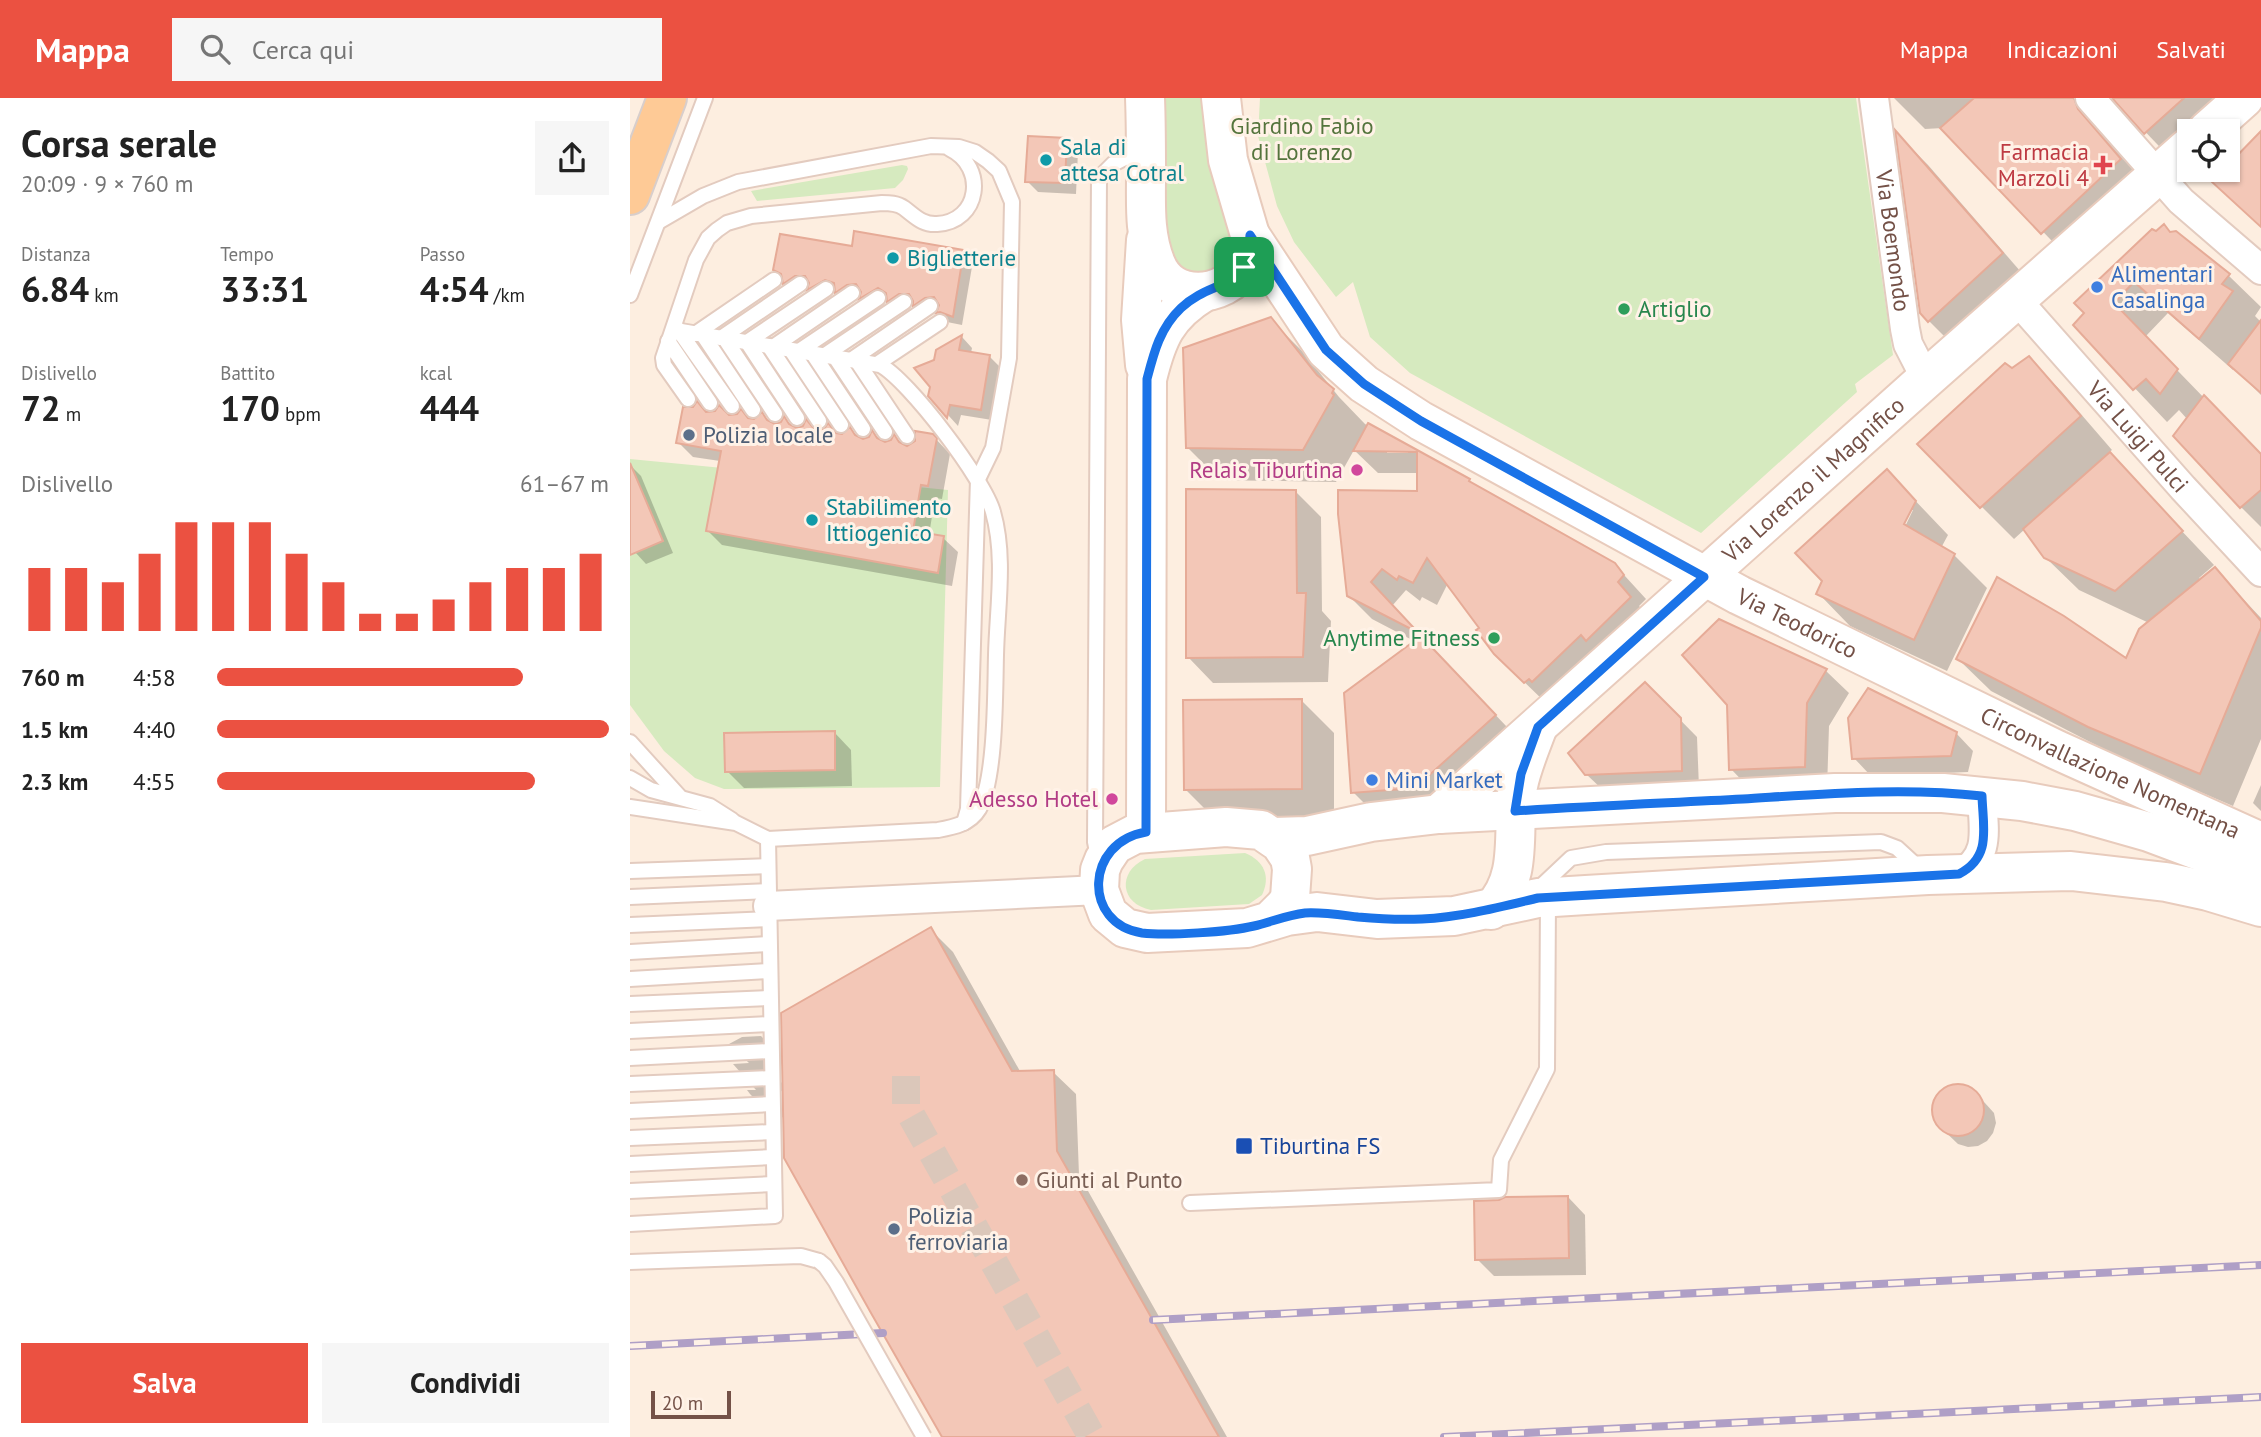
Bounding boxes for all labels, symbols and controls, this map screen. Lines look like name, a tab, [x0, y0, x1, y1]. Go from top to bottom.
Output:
search box	[172, 18, 662, 81]
text: Mappa	[35, 28, 130, 71]
icon: search	[196, 30, 234, 68]
text: Cerca qui	[252, 33, 354, 66]
text: Mappa	[1900, 34, 1969, 65]
text: Indicazioni	[2007, 34, 2118, 65]
text: Salvati	[2156, 34, 2226, 65]
park label: Giardino Fabio di Lorenzo	[1230, 111, 1374, 166]
text: Corsa serale	[21, 118, 217, 167]
map controls	[2177, 119, 2240, 182]
button: locate	[2177, 119, 2240, 182]
button: share	[535, 121, 609, 195]
place label: Sala di attesa Cotral	[1060, 132, 1184, 187]
place label: Farmacia Marzoli 4	[1998, 137, 2089, 192]
marker: Sala di attesa Cotral	[1038, 152, 1054, 168]
marker: Farmacia Marzoli 4	[2095, 157, 2111, 173]
street label: Via Boemondo	[1870, 167, 1918, 313]
text: 20:09 · 9 × 760 m	[21, 169, 193, 198]
pin	[1214, 237, 1274, 297]
text: Distanza	[21, 242, 91, 266]
text: Tempo	[220, 242, 274, 266]
text: Passo	[420, 242, 465, 266]
place label: Biglietterie	[907, 243, 1016, 272]
icon: arrive	[1225, 248, 1263, 286]
marker: Biglietterie	[885, 250, 901, 266]
place label: Alimentari Casalinga	[2111, 259, 2213, 314]
text: 6.84	[21, 266, 89, 312]
text: 33:31	[220, 266, 309, 312]
text: 4:54	[420, 266, 489, 312]
marker: Alimentari Casalinga	[2089, 279, 2105, 295]
text: km	[89, 283, 119, 307]
text: /km	[489, 283, 525, 307]
place label: Artiglio	[1638, 294, 1712, 323]
marker: Artiglio	[1616, 301, 1632, 317]
text: Dislivello	[21, 361, 97, 385]
text: Battito	[220, 361, 275, 385]
text: kcal	[420, 361, 452, 385]
street label: Via Luigi Pulci	[2081, 374, 2195, 498]
text: 72	[21, 385, 61, 431]
text: 170	[220, 385, 280, 431]
text: 444	[420, 385, 479, 431]
street label: Via Lorenzo il Magnifico	[1715, 390, 1910, 569]
text: m	[61, 402, 81, 426]
text: bpm	[280, 402, 321, 426]
place label: Polizia locale	[703, 420, 833, 449]
marker: Polizia locale	[681, 427, 697, 443]
place label: Relais Tiburtina	[1189, 455, 1343, 484]
marker: Relais Tiburtina	[1349, 462, 1365, 478]
text: Dislivello	[21, 469, 113, 498]
text: 61–67 m	[520, 469, 609, 498]
place label: Stabilimento Ittiogenico	[826, 492, 952, 547]
marker: Stabilimento Ittiogenico	[804, 512, 820, 528]
street label: Via Teodorico	[1731, 581, 1862, 665]
place label: Anytime Fitness	[1323, 623, 1480, 652]
marker: Anytime Fitness	[1486, 630, 1502, 646]
text: 760 m	[21, 663, 84, 692]
text: 4:58	[133, 663, 176, 692]
street label: Circonvallazione Nomentana	[1976, 700, 2245, 845]
text: 1.5 km	[21, 715, 88, 744]
text: 4:40	[133, 715, 176, 744]
place label: Mini Market	[1386, 765, 1503, 794]
text: 2.3 km	[21, 767, 88, 796]
text: 4:55	[133, 767, 176, 796]
marker: Mini Market	[1364, 772, 1380, 788]
place label: Adesso Hotel	[969, 784, 1098, 813]
marker: Adesso Hotel	[1104, 791, 1120, 807]
place label: Tiburtina FS	[1260, 1131, 1380, 1160]
marker: Tiburtina FS	[1234, 1136, 1254, 1156]
place label: Giunti al Punto	[1036, 1165, 1183, 1194]
marker: Giunti al Punto	[1014, 1172, 1030, 1188]
place label: Polizia ferroviaria	[908, 1201, 1009, 1256]
marker: Polizia ferroviaria	[886, 1221, 902, 1237]
button: Salva	[21, 1343, 308, 1423]
button: Condividi	[322, 1343, 609, 1423]
scale bar	[651, 1388, 732, 1420]
text: 20 m	[662, 1391, 703, 1415]

